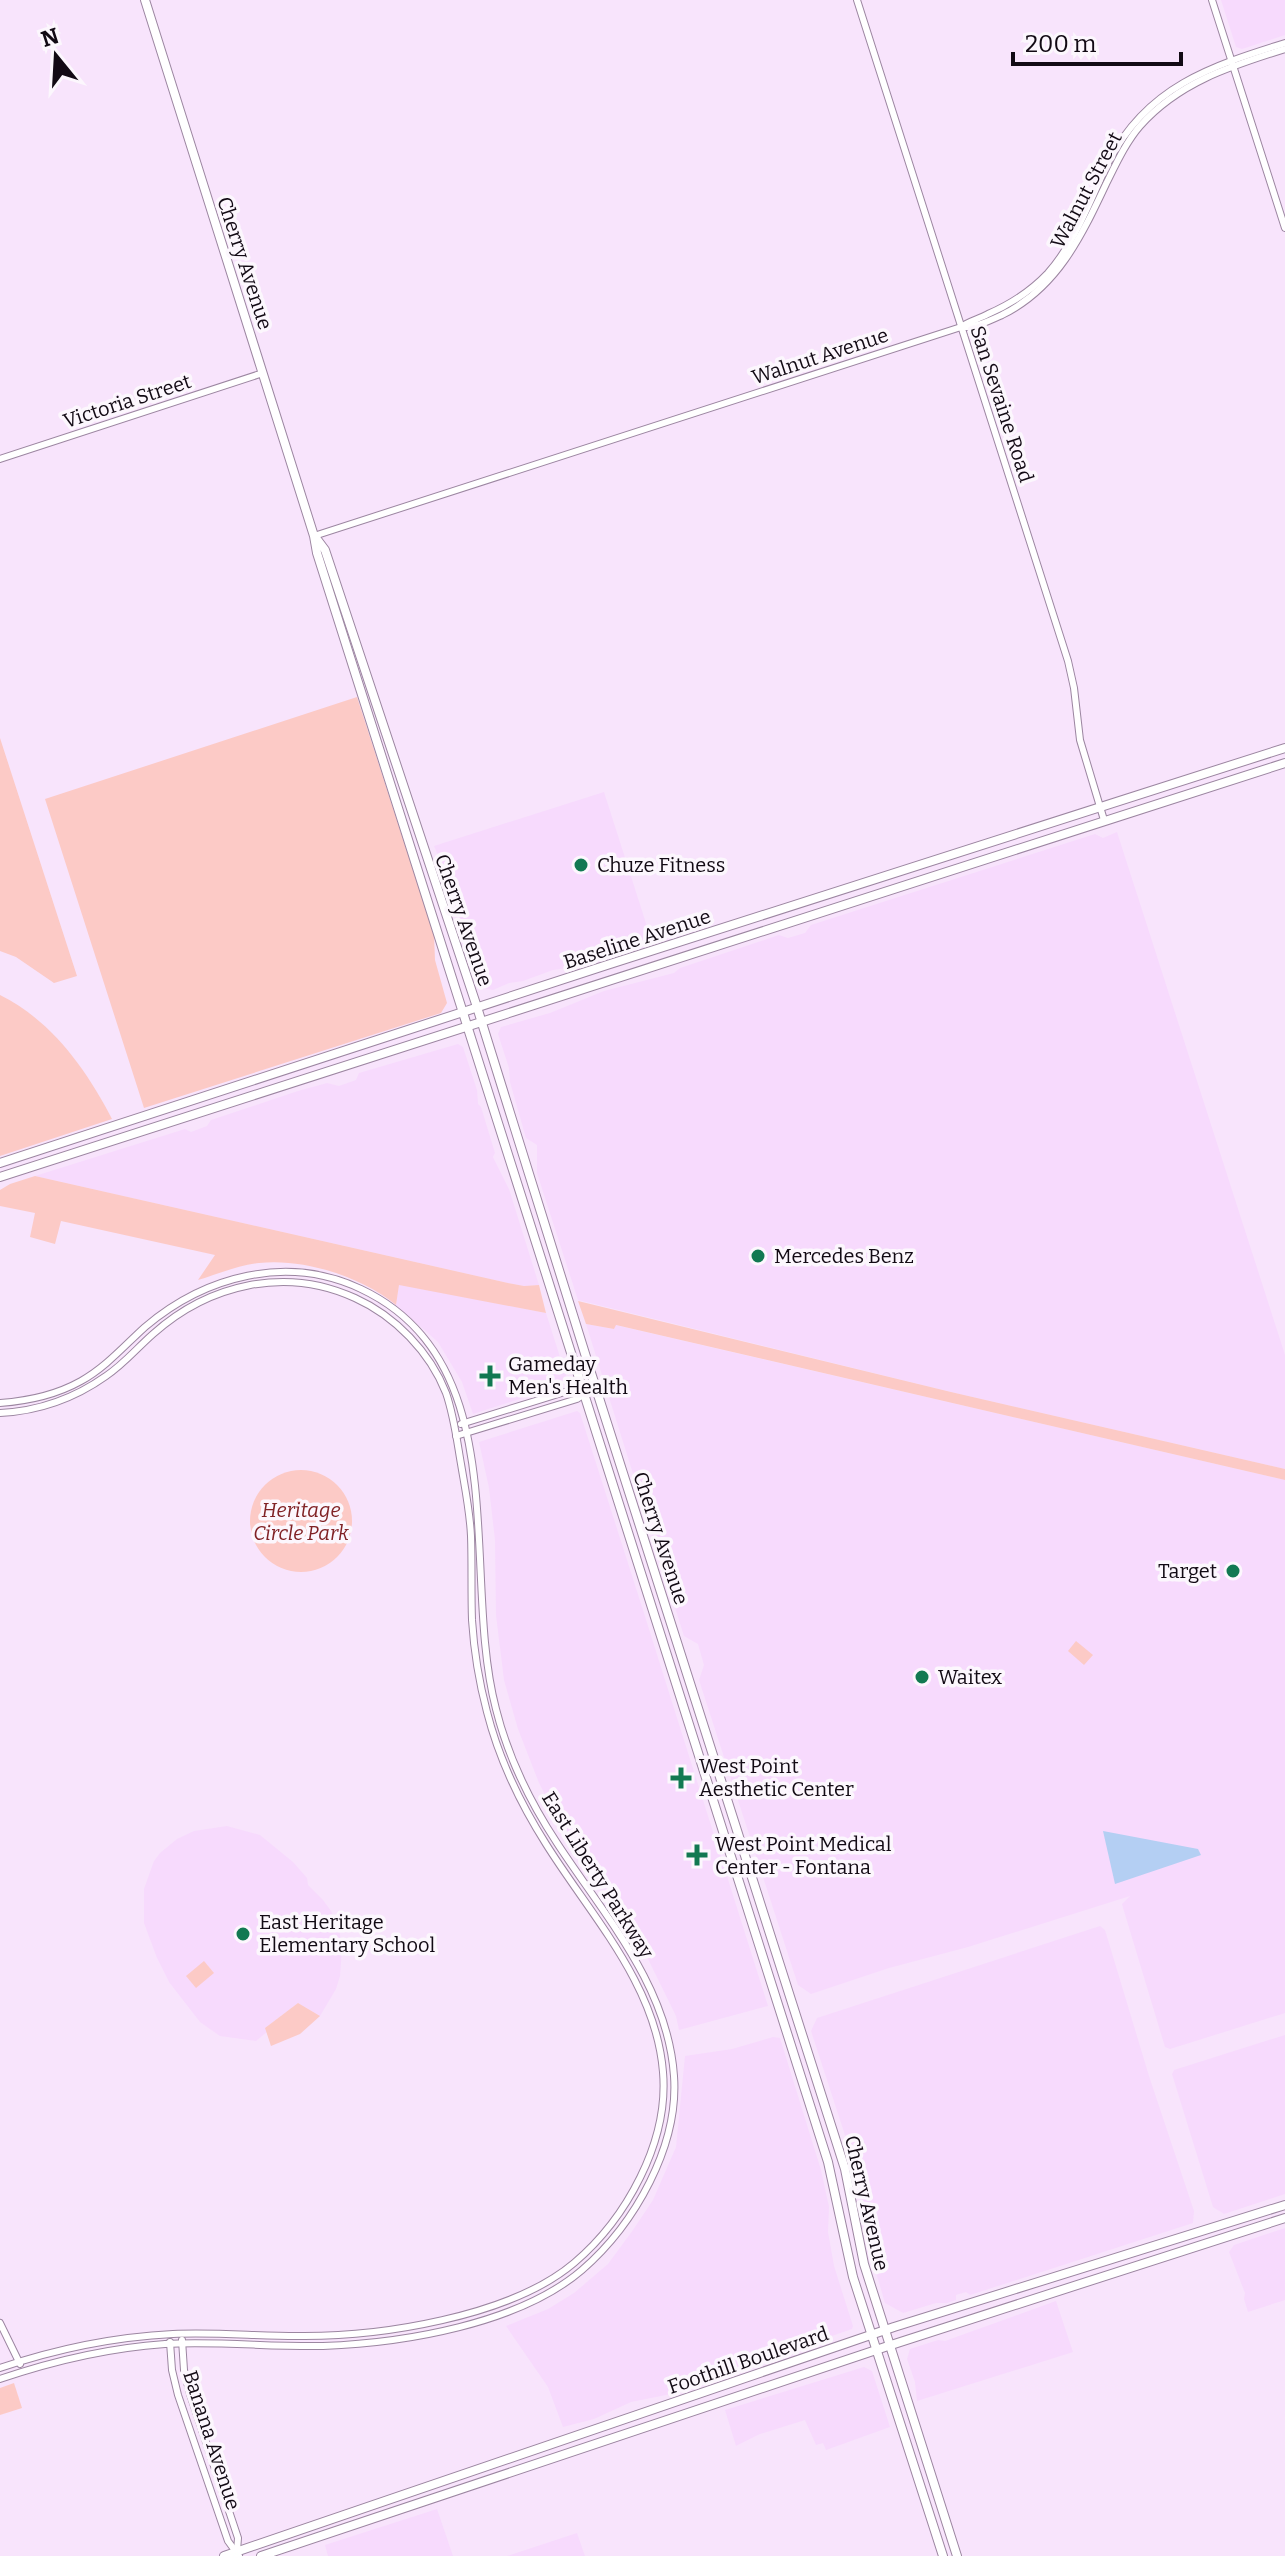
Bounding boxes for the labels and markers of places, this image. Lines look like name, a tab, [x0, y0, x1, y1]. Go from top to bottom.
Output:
place label: Chuze Fitness	[597, 853, 725, 877]
marker: Chuze Fitness	[572, 856, 590, 874]
place label: Mercedes Benz	[774, 1244, 914, 1268]
marker: Mercedes Benz	[749, 1247, 767, 1265]
place label: Gameday Men's Health	[508, 1352, 629, 1399]
marker: Gameday Men's Health	[479, 1365, 501, 1387]
place label: Target	[1158, 1559, 1217, 1583]
marker: Target	[1224, 1562, 1242, 1580]
place label: Waitex	[938, 1665, 1002, 1689]
marker: Waitex	[913, 1668, 931, 1686]
place label: West Point Aesthetic Center	[699, 1754, 854, 1801]
marker: West Point Aesthetic Center	[670, 1767, 692, 1789]
place label: West Point Medical Center - Fontana	[715, 1832, 892, 1879]
marker: West Point Medical Center - Fontana	[686, 1844, 708, 1866]
place label: East Heritage Elementary School	[259, 1910, 436, 1957]
marker: East Heritage Elementary School	[234, 1925, 252, 1943]

